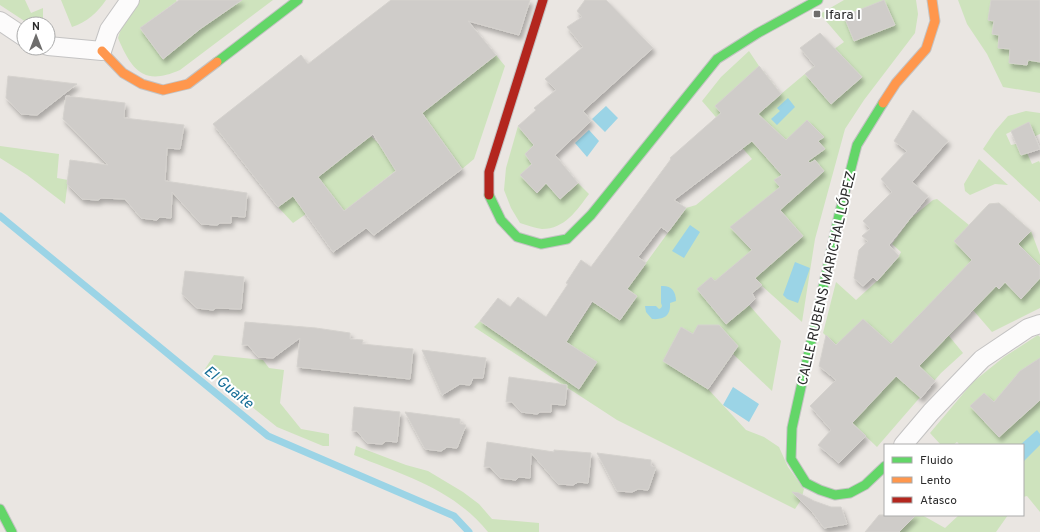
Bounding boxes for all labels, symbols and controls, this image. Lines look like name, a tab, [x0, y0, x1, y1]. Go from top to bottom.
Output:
place label: Ifara I	[825, 7, 861, 24]
marker: Ifara I	[812, 9, 822, 19]
north arrow	[16, 16, 56, 56]
text: N	[32, 20, 40, 34]
street label: CALLE RUBENS MARICHAL LÓPEZ	[794, 169, 860, 387]
water label: El Guaite	[199, 362, 257, 414]
legend	[884, 444, 1024, 516]
text: Fluido	[920, 453, 953, 469]
text: Lento	[920, 473, 951, 489]
text: Atasco	[920, 493, 957, 509]

